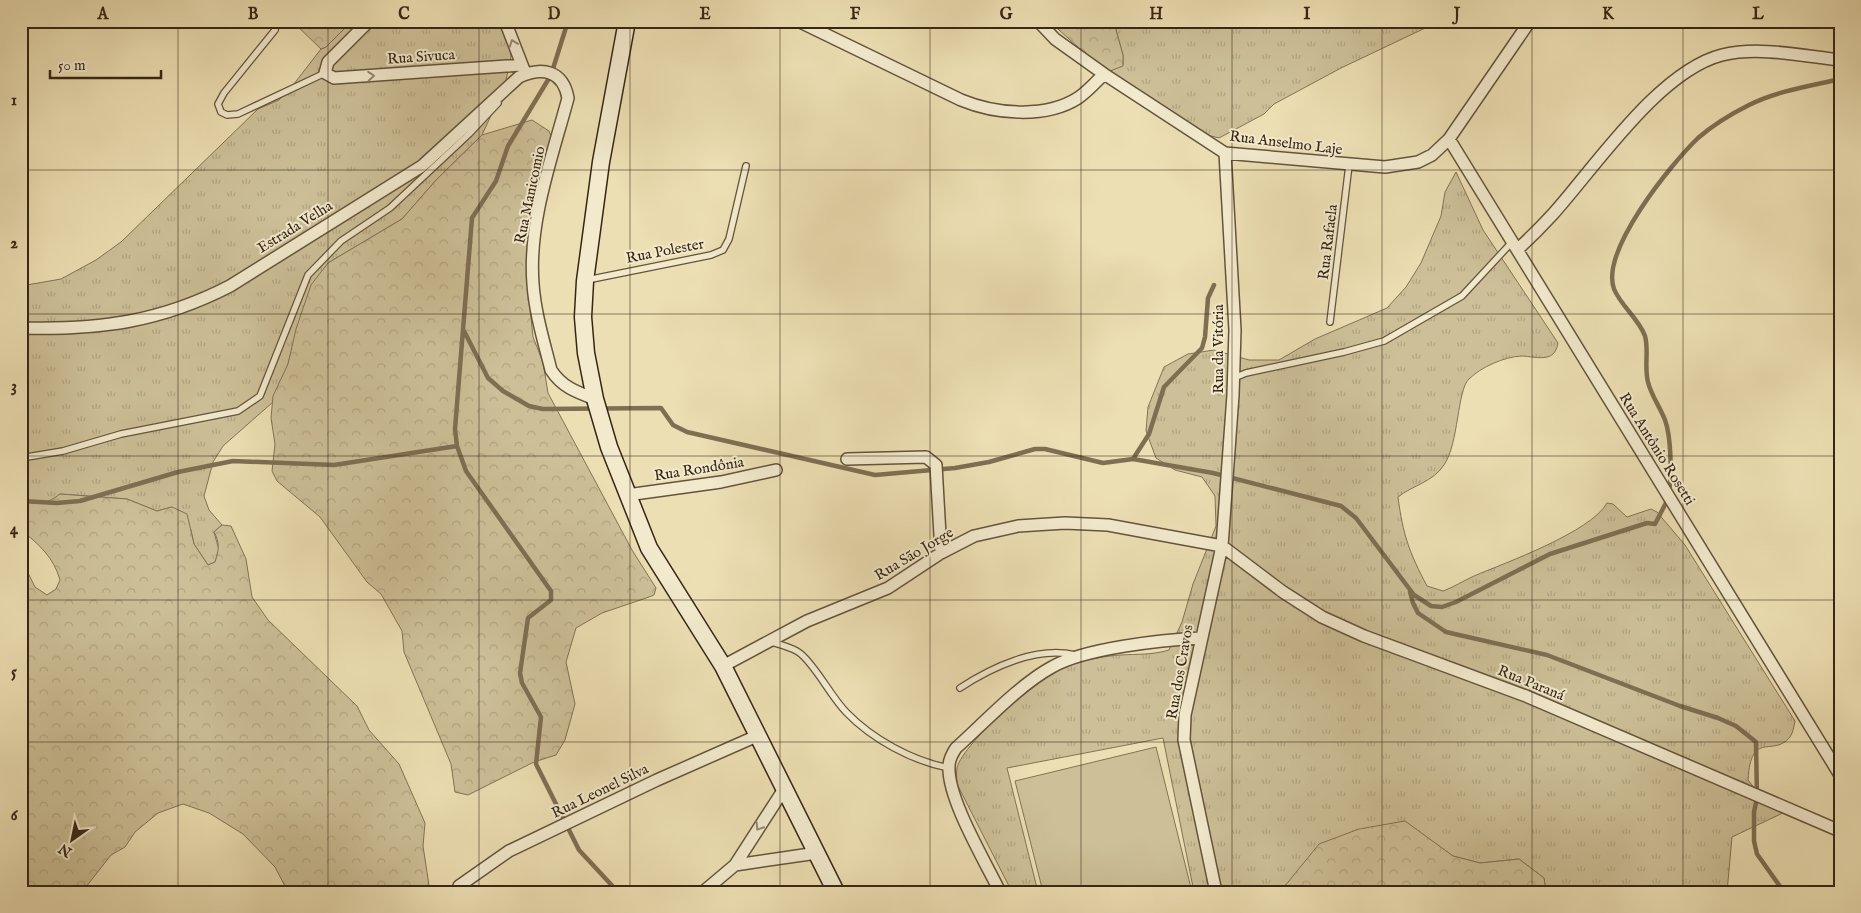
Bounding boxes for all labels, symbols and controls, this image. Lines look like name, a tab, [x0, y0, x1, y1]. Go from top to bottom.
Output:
text: A	[97, 5, 110, 25]
text: B	[248, 5, 259, 25]
text: C	[398, 5, 410, 25]
text: D	[548, 5, 561, 25]
text: E	[699, 5, 711, 25]
text: F	[850, 5, 861, 25]
text: G	[1000, 5, 1013, 25]
text: H	[1149, 5, 1163, 25]
text: I	[1304, 5, 1311, 25]
text: J	[1452, 5, 1461, 25]
text: K	[1602, 5, 1615, 25]
text: L	[1752, 5, 1764, 25]
one-way arrow	[509, 39, 519, 48]
street label: Rua Sivuca	[386, 45, 456, 69]
scale bar	[50, 48, 161, 80]
text: 50 m	[58, 56, 86, 75]
one-way arrow	[368, 70, 376, 81]
text: 1	[11, 91, 17, 111]
street label: Rua Anselmo Laje	[1228, 127, 1344, 159]
street label: Rua Manicomio	[510, 144, 550, 246]
street label: Estrada Velha	[254, 196, 337, 258]
street label: Rua Rafaela	[1314, 203, 1342, 281]
text: 2	[10, 234, 18, 254]
street label: Rua Polester	[624, 234, 706, 268]
street label: Rua da Vitória	[1209, 304, 1228, 394]
text: 3	[11, 377, 17, 397]
street label: Rua Antônio Rosetti	[1615, 389, 1699, 509]
street label: Rua Rondônia	[653, 452, 746, 485]
text: 4	[10, 520, 19, 540]
street label: Rua São Jorge	[871, 523, 957, 585]
street label: Rua dos Cravos	[1162, 623, 1198, 721]
street label: Rua Paraná	[1495, 661, 1568, 705]
text: 5	[11, 663, 17, 683]
street label: Rua Leonel Silva	[548, 759, 652, 823]
text: 6	[11, 806, 19, 826]
north arrow	[48, 816, 98, 866]
one-way arrow	[756, 821, 766, 830]
text: N	[55, 839, 76, 861]

